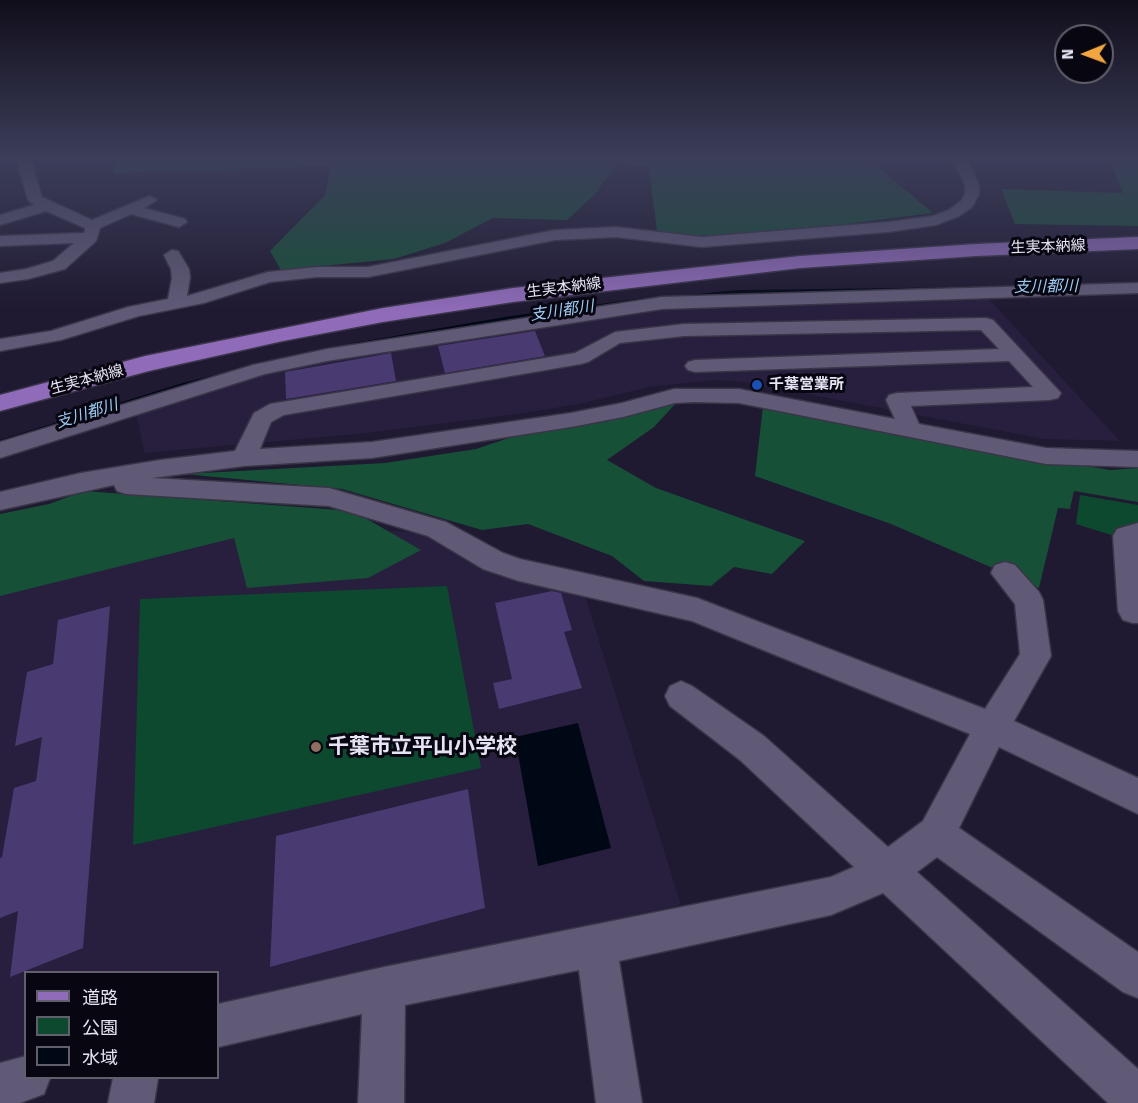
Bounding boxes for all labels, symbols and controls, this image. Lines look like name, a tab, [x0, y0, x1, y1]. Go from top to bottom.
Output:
north arrow	[1054, 24, 1114, 84]
text: N	[1058, 49, 1077, 60]
street label: 生実本納線	[1010, 237, 1086, 257]
street label: 生実本納線	[526, 274, 602, 302]
water label: 支川都川	[1014, 277, 1078, 297]
water label: 支川都川	[529, 297, 595, 325]
street label: 生実本納線	[48, 362, 126, 398]
place label: 千葉営業所	[769, 376, 844, 394]
marker: 千葉営業所	[750, 378, 764, 392]
water label: 支川都川	[54, 395, 120, 433]
place label: 千葉市立平山小学校	[328, 734, 517, 760]
marker: 千葉市立平山小学校	[309, 740, 323, 754]
legend	[24, 971, 219, 1079]
text: 道路	[82, 987, 118, 1009]
text: 公園	[82, 1017, 118, 1039]
text: 水域	[82, 1047, 118, 1069]

